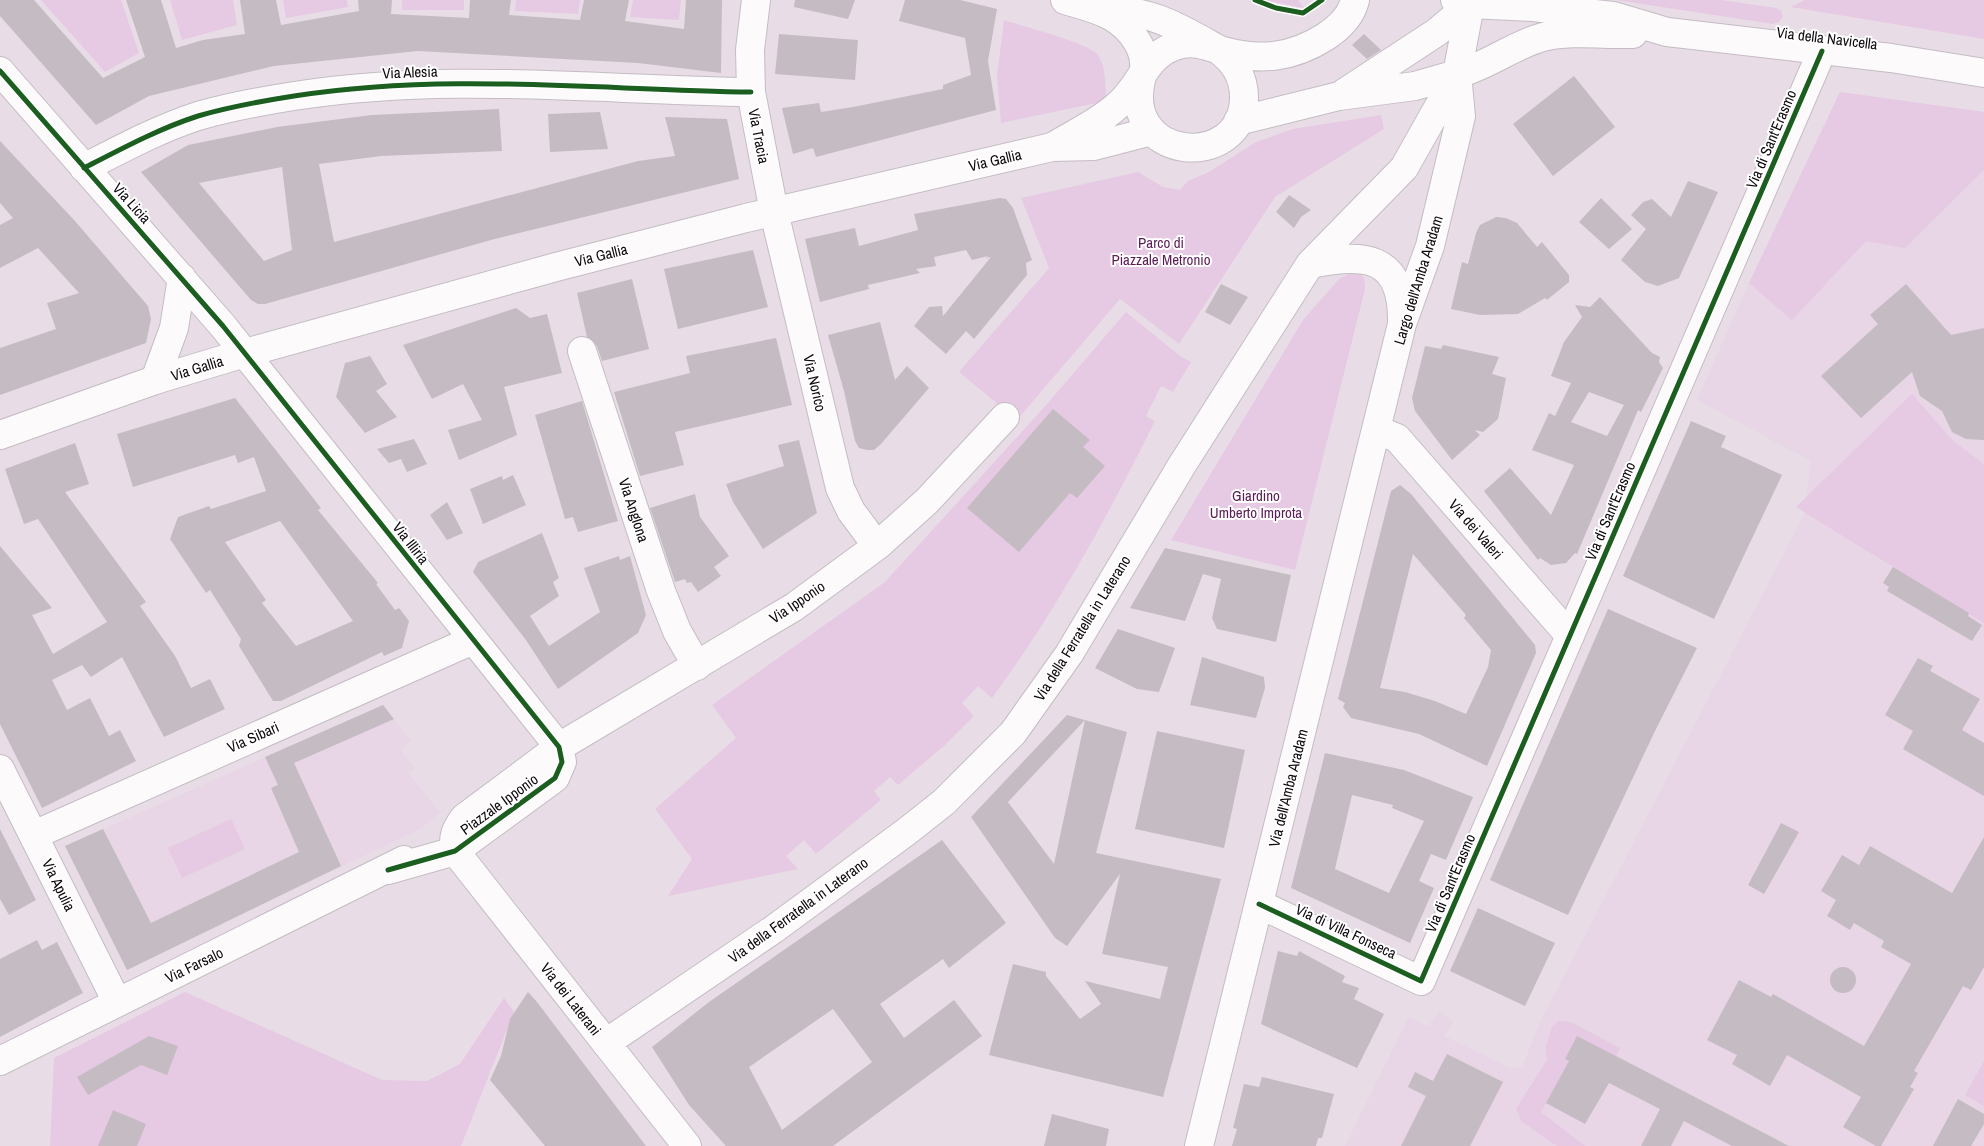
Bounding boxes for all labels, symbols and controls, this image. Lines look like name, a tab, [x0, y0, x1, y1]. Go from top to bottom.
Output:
street label: Via della Navicella	[1775, 21, 1879, 55]
street label: Via Alesia	[382, 61, 438, 83]
street label: Via di Sant'Erasmo	[1741, 86, 1801, 192]
street label: Via Tracia	[743, 107, 775, 166]
street label: Via Gallia	[966, 144, 1024, 176]
street label: Via Licia	[108, 178, 156, 228]
street label: Largo dell'Amba Aradam	[1388, 213, 1448, 347]
park label: Parco di Piazzale Metronio	[1111, 232, 1211, 270]
street label: Via Gallia	[572, 238, 630, 272]
street label: Via Gallia	[168, 350, 226, 386]
street label: Via Norico	[798, 352, 832, 414]
street label: Via di Sant'Erasmo	[1580, 458, 1640, 564]
street label: Via Anglona	[614, 475, 654, 545]
park label: Giardino Umberto Improta	[1210, 485, 1302, 523]
street label: Via dei Valeri	[1444, 494, 1508, 564]
street label: Via Illiria	[388, 517, 434, 569]
street label: Via della Ferratella in Laterano	[1029, 551, 1136, 705]
street label: Via Ipponio	[765, 576, 829, 628]
street label: Via Sibari	[224, 716, 282, 758]
street label: Via dell'Amba Aradam	[1263, 727, 1313, 849]
street label: Piazzale Ipponio	[456, 768, 542, 839]
street label: Via di Sant'Erasmo	[1420, 830, 1480, 936]
street label: Via della Ferratella in Laterano	[724, 852, 872, 968]
street label: Via Apulia	[37, 855, 81, 915]
street label: Via di Villa Fonseca	[1292, 898, 1400, 964]
street label: Via Farsalo	[161, 942, 227, 988]
street label: Via dei Laterani	[536, 958, 606, 1040]

